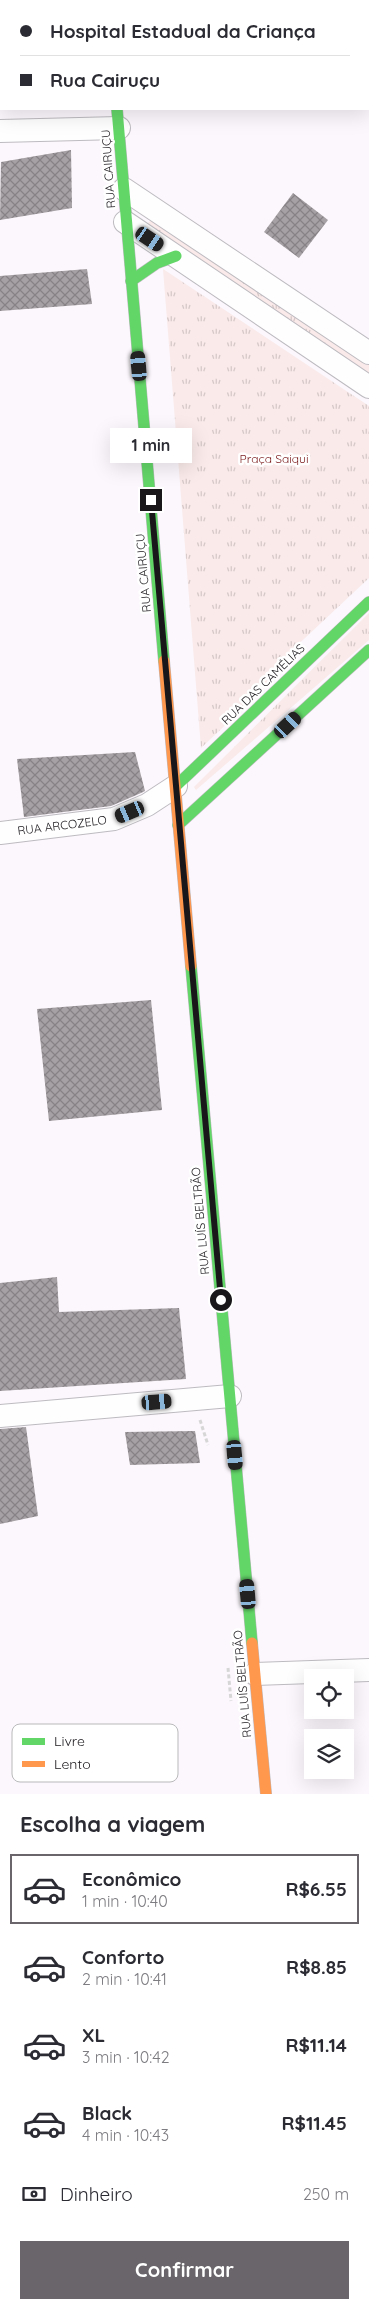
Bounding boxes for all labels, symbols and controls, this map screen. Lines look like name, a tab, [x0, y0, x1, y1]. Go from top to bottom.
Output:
text: Hospital Estadual da Criança	[50, 19, 316, 43]
text: Rua Cairuçu	[50, 68, 160, 92]
street label: RUA CAIRUÇU	[98, 129, 118, 209]
car	[133, 224, 166, 254]
car	[130, 350, 147, 382]
callout: 1 min	[110, 428, 192, 462]
text: 1 min	[132, 435, 170, 455]
park label: Praça Saiqui	[240, 451, 308, 466]
route end	[140, 489, 162, 511]
street label: RUA CAIRUÇU	[132, 533, 154, 613]
street label: RUA DAS CAMÉLIAS	[218, 640, 308, 728]
car	[271, 709, 304, 741]
car	[113, 799, 146, 825]
street label: RUA ARCOZELO	[16, 812, 108, 838]
street label: RUA LUÍS BELTRÃO	[188, 1167, 212, 1275]
route start	[210, 1289, 232, 1311]
car	[141, 1393, 172, 1411]
car	[226, 1439, 243, 1471]
car	[239, 1578, 256, 1610]
street label: RUA LUÍS BELTRÃO	[230, 1630, 254, 1738]
map controls	[304, 1669, 354, 1779]
button: locate	[304, 1669, 354, 1719]
legend	[12, 1724, 178, 1782]
button: layers	[304, 1729, 354, 1779]
text: Livre	[54, 1732, 85, 1750]
text: Lento	[54, 1755, 91, 1773]
text: Escolha a viagem	[20, 1810, 205, 1838]
icon: car	[22, 1867, 67, 1912]
text: Econômico	[82, 1867, 181, 1891]
text: R$6.55	[285, 1877, 347, 1901]
text: 1 min · 10:40	[82, 1891, 168, 1911]
icon: car	[22, 1945, 67, 1990]
text: Conforto	[82, 1945, 164, 1969]
text: R$8.85	[286, 1955, 347, 1979]
text: 2 min · 10:41	[82, 1969, 167, 1989]
icon: car	[22, 2023, 67, 2068]
text: XL	[82, 2023, 105, 2047]
text: R$11.14	[285, 2033, 347, 2057]
text: 3 min · 10:42	[82, 2047, 170, 2067]
icon: car	[22, 2101, 67, 2146]
text: Black	[82, 2101, 132, 2125]
text: R$11.45	[282, 2111, 347, 2135]
text: 4 min · 10:43	[82, 2125, 169, 2145]
icon: cash	[20, 2180, 48, 2208]
text: Dinheiro	[60, 2182, 133, 2206]
text: 250 m	[303, 2184, 349, 2204]
button: Confirmar	[20, 2241, 349, 2299]

